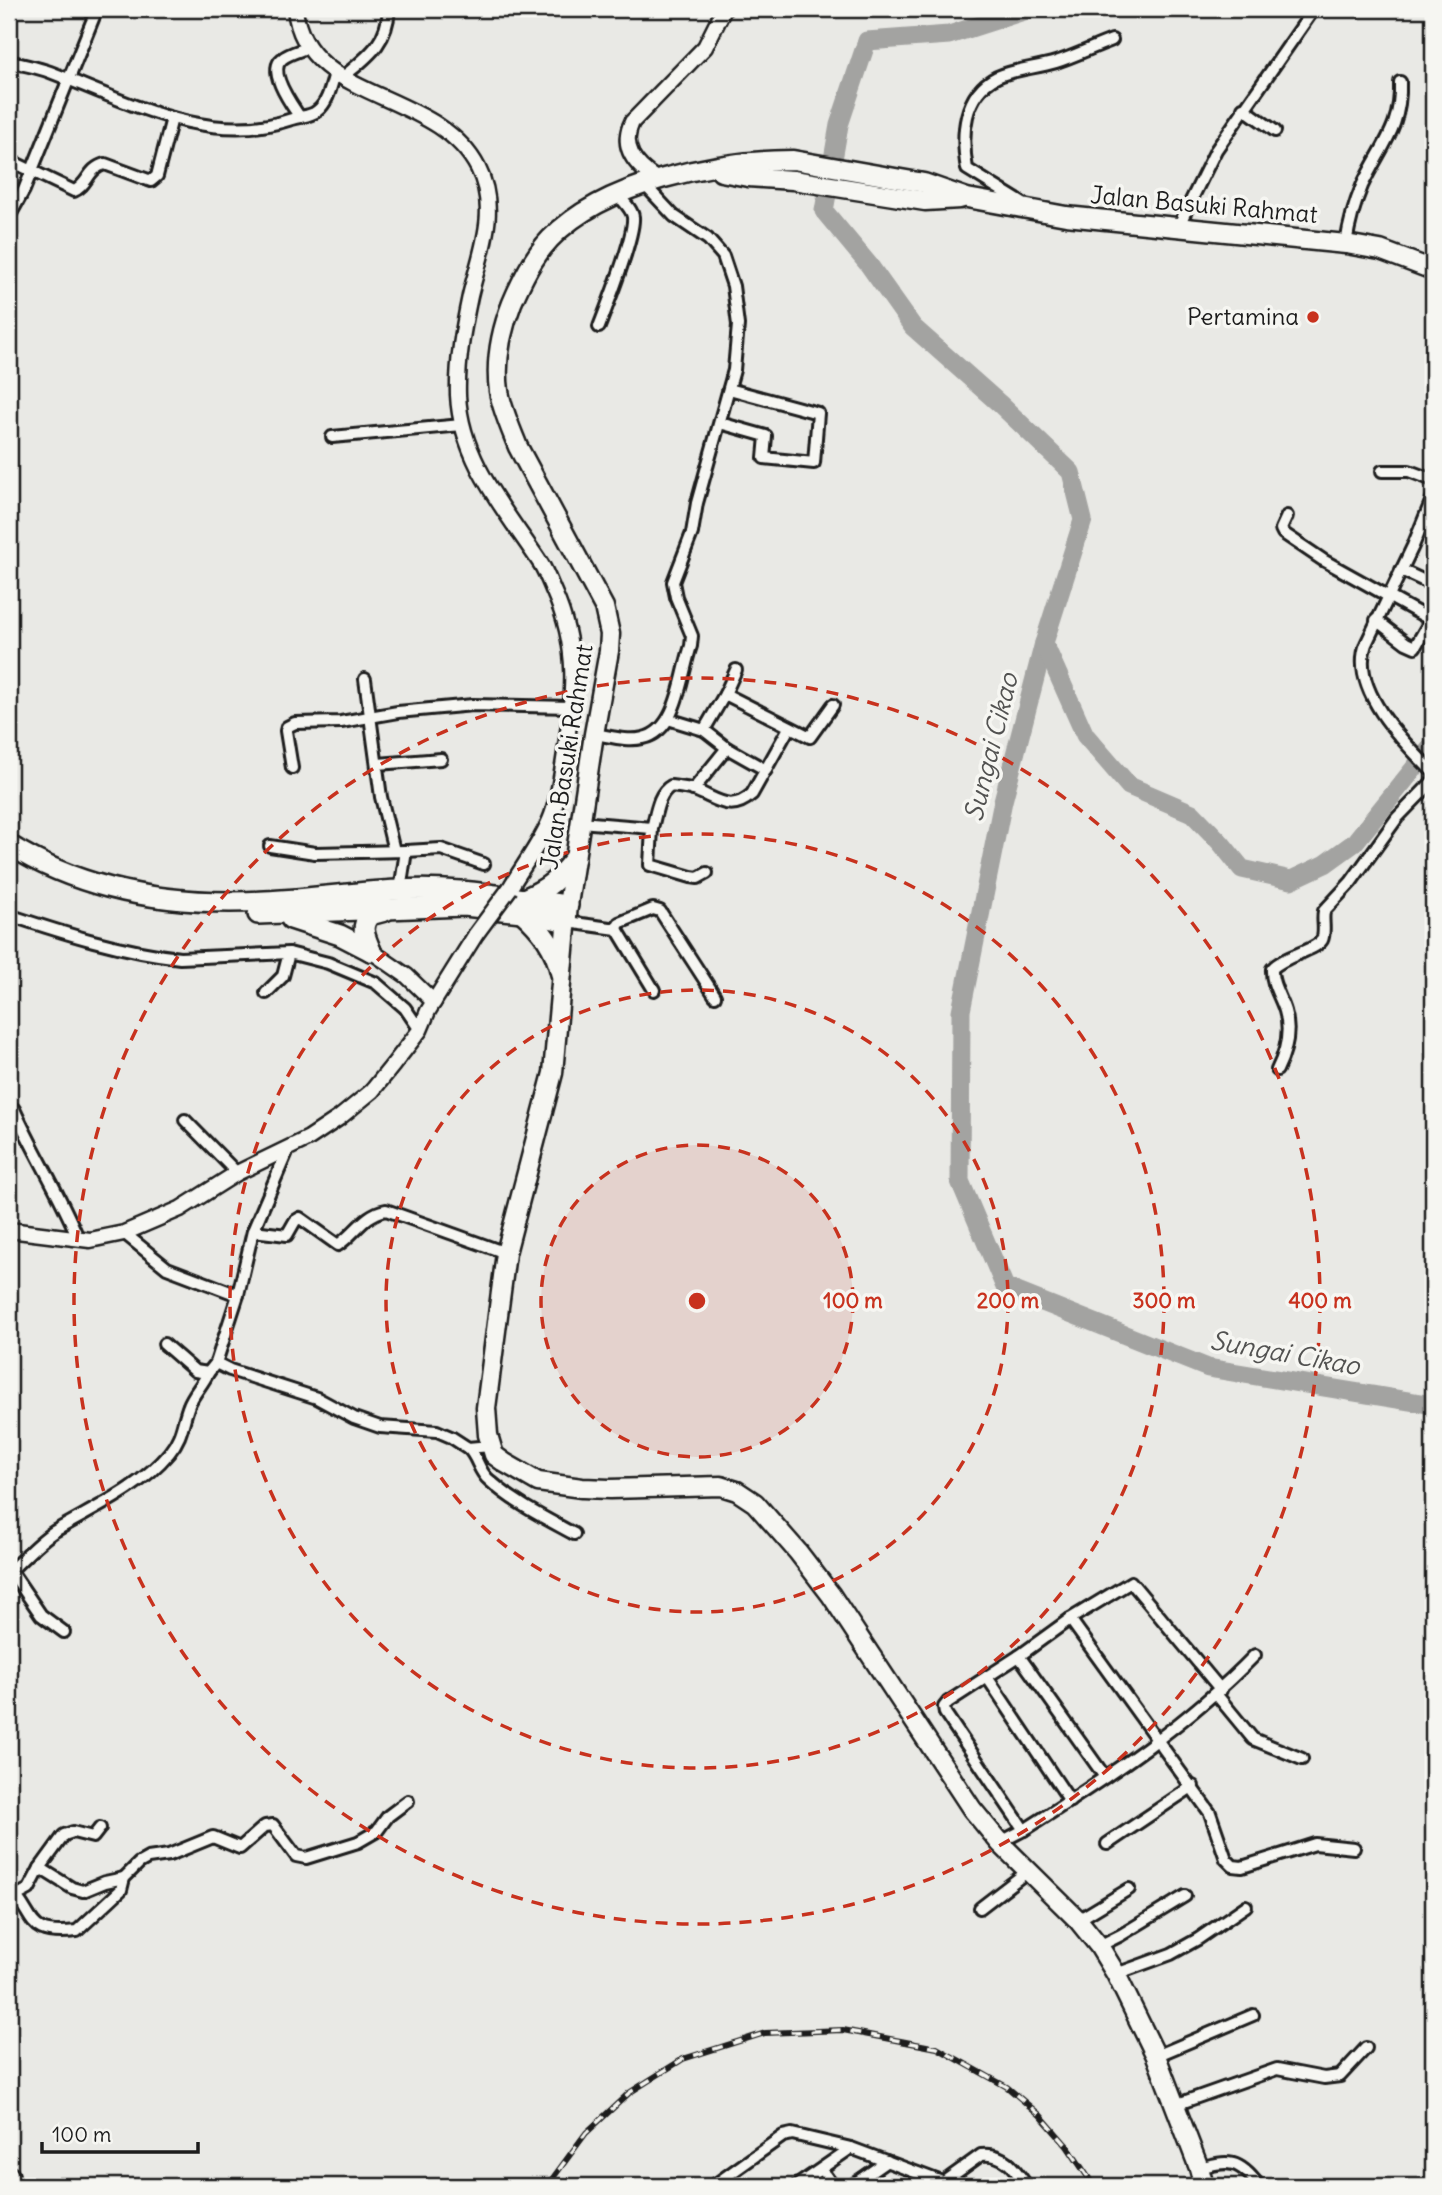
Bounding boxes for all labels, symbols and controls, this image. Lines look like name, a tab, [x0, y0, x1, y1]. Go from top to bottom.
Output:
street label: Jalan Basuki Rahmat	[1089, 179, 1319, 229]
place label: Pertamina	[1187, 301, 1299, 331]
marker: Pertamina	[1305, 309, 1321, 325]
street label: Jalan Basuki Rahmat	[533, 642, 599, 872]
water label: Sungai Cikao	[956, 668, 1025, 824]
text: 100 m	[823, 1287, 883, 1314]
text: 200 m	[977, 1287, 1040, 1314]
text: 300 m	[1133, 1287, 1196, 1314]
text: 400 m	[1288, 1287, 1352, 1314]
centre of rings	[685, 1289, 709, 1313]
water label: Sungai Cikao	[1208, 1323, 1364, 1382]
scale bar	[42, 2111, 198, 2155]
text: 100 m	[52, 2121, 111, 2148]

